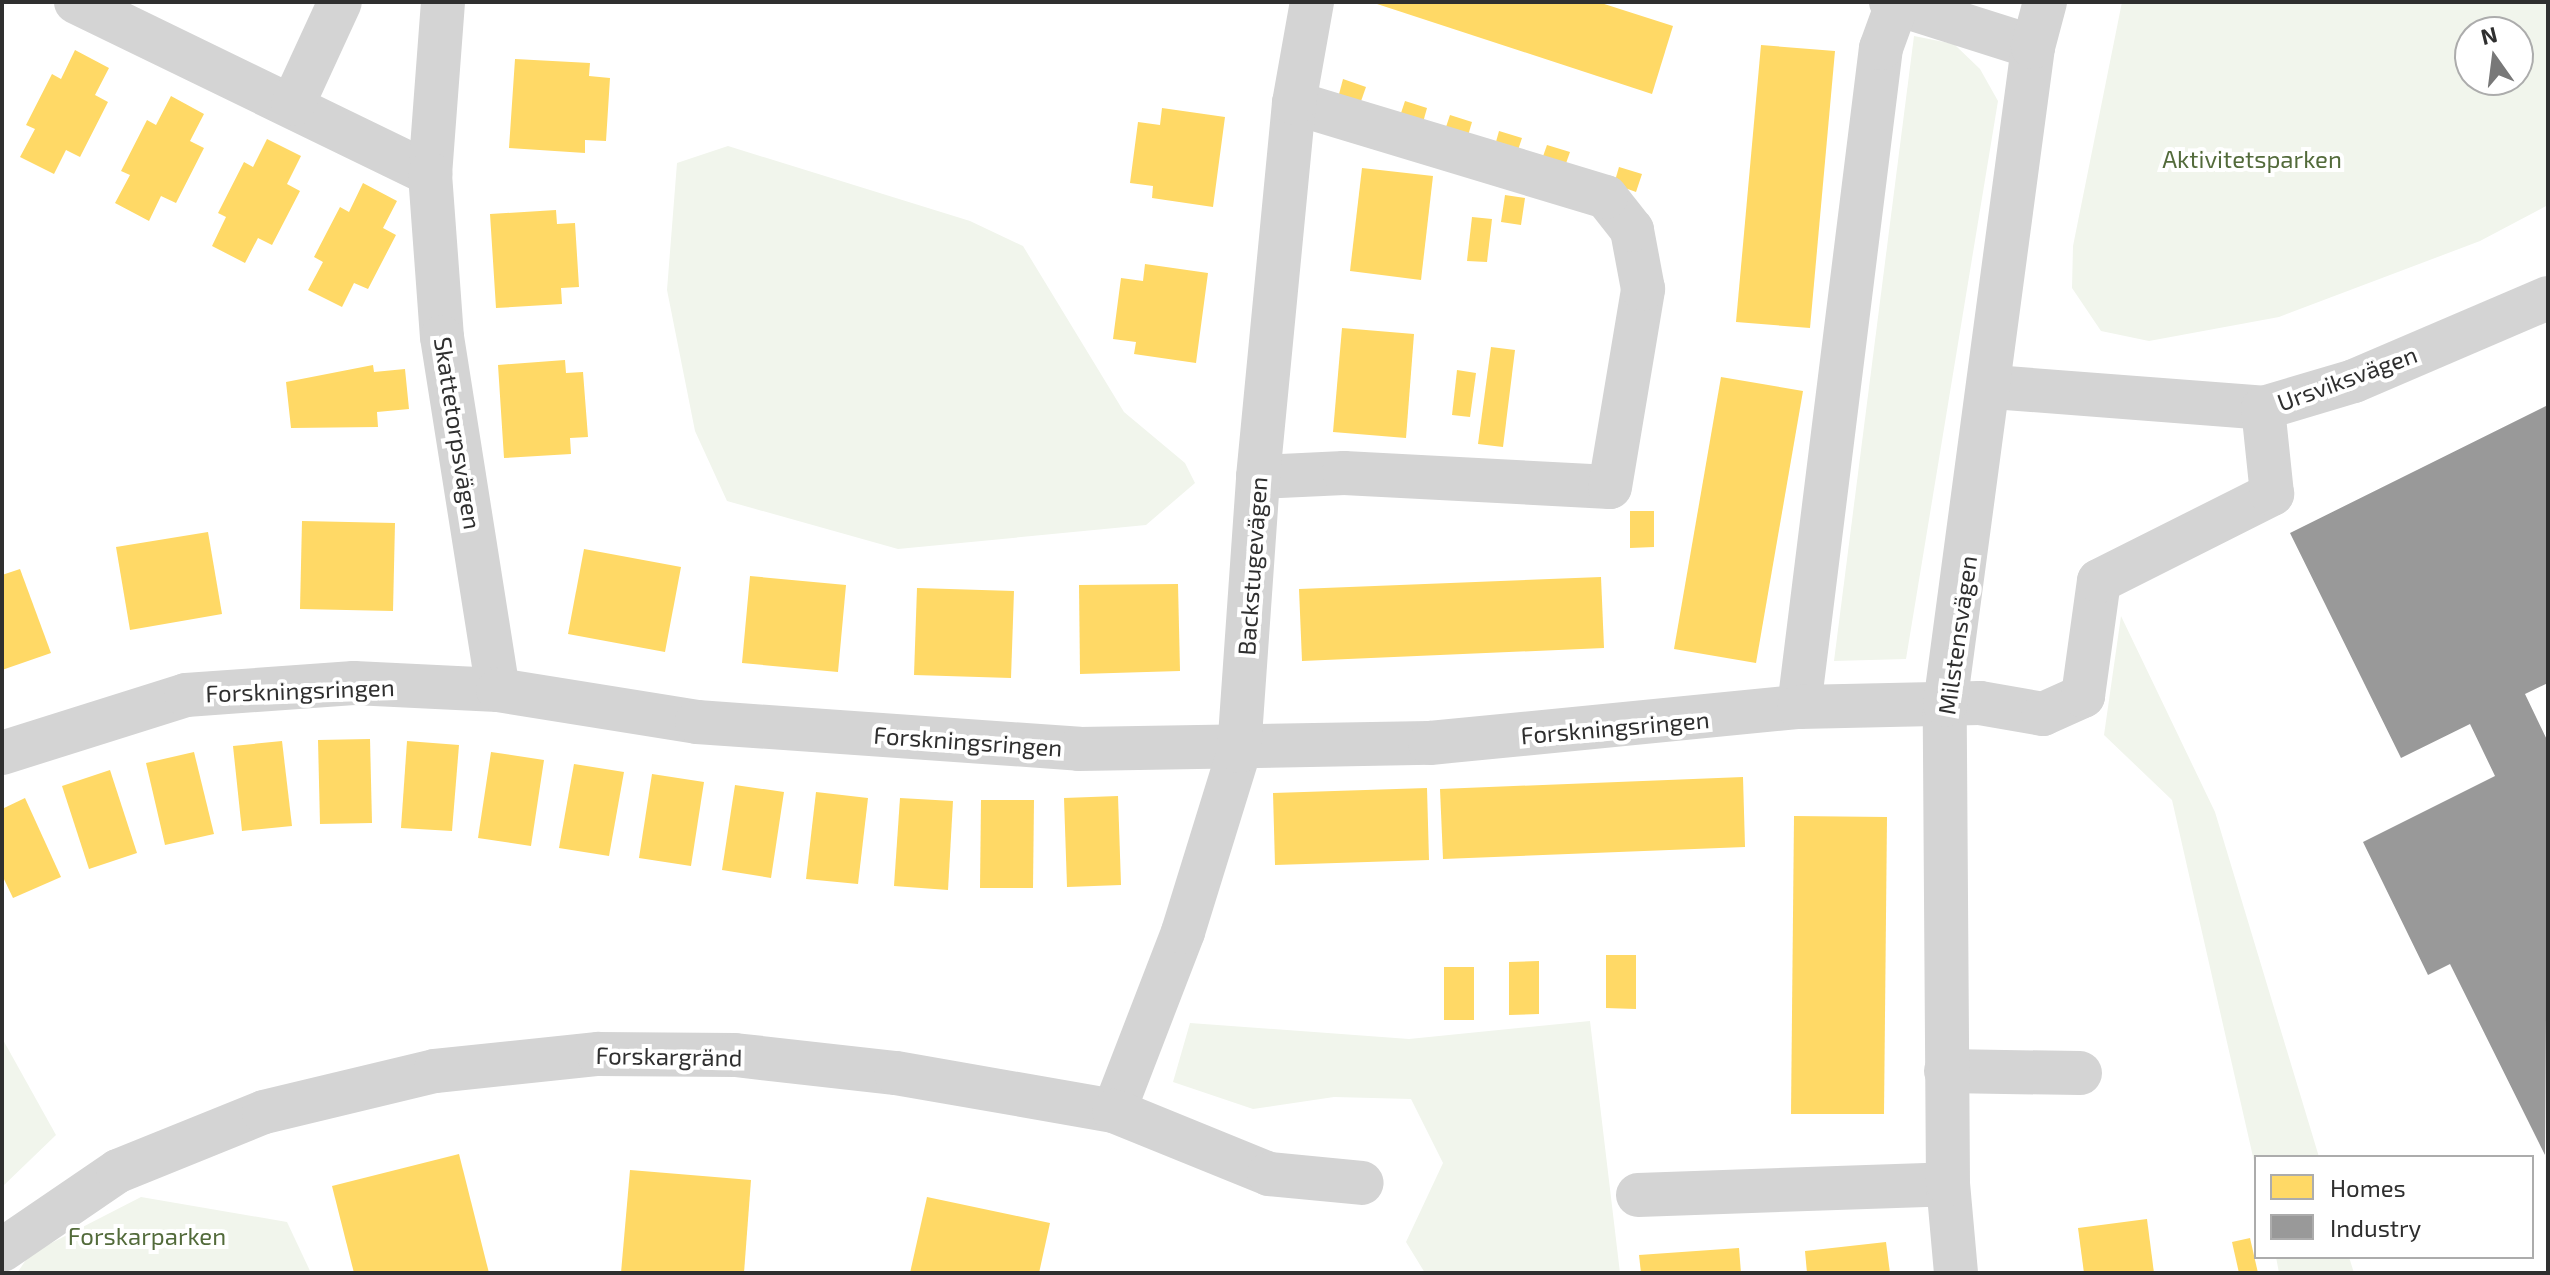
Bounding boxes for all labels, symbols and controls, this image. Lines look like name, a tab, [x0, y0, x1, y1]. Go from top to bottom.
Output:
north arrow	[2454, 16, 2534, 96]
text: N	[2478, 20, 2500, 49]
park label: Aktivitetsparken	[2162, 145, 2342, 173]
street label: Skattetorpsvägen	[429, 335, 487, 531]
street label: Ursviksvägen	[2273, 339, 2421, 417]
street label: Backstugevägen	[1231, 476, 1273, 656]
street label: Milstensvägen	[1932, 554, 1982, 716]
street label: Forskningsringen	[205, 672, 395, 708]
street label: Forskningsringen	[1519, 704, 1711, 750]
street label: Forskningsringen	[873, 720, 1063, 762]
street label: Forskargränd	[595, 1040, 743, 1072]
legend	[2254, 1155, 2534, 1259]
text: Homes	[2330, 1173, 2406, 1202]
text: Industry	[2330, 1213, 2421, 1242]
park label: Forskarparken	[68, 1222, 226, 1250]

